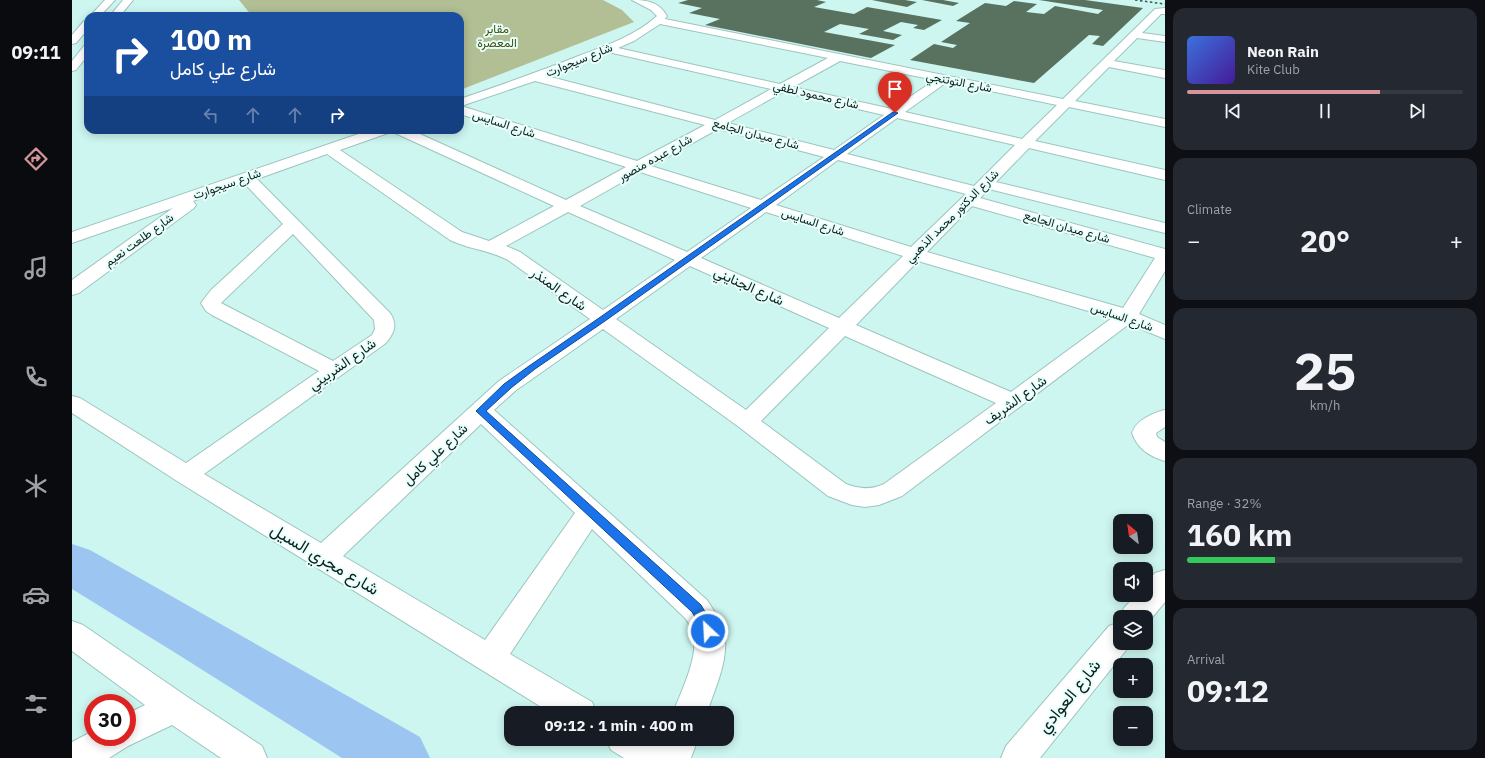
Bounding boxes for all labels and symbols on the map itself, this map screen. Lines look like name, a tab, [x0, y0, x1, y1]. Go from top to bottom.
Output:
park label: مقابر المعصرة	[477, 21, 517, 51]
street label: شارع سيجوارت	[543, 39, 615, 82]
street label: شارع التوتنجي	[924, 68, 993, 98]
pin	[878, 72, 912, 113]
street label: شارع محمود لطفي	[771, 77, 861, 115]
street label: شارع السايس	[470, 106, 537, 143]
street label: شارع ميدان الجامع	[711, 115, 801, 154]
street label: شارع عبده منصور	[614, 131, 695, 186]
street label: شارع سيجوارت	[191, 165, 263, 204]
street label: شارع الدكتور محمد الذهبي	[902, 166, 1004, 268]
street label: شارع السايس	[779, 204, 846, 241]
street label: شارع ميدان الجامع	[1022, 207, 1112, 248]
street label: شارع طلعت نعيم	[101, 210, 177, 271]
street label: شارع المنذر	[526, 263, 590, 316]
street label: شارع الجنايني	[710, 263, 787, 312]
street label: شارع السايس	[1088, 299, 1155, 336]
street label: شارع الشربيني	[305, 334, 381, 396]
street label: شارع الشريف	[980, 371, 1051, 430]
street label: شارع علي كامل	[399, 419, 473, 491]
north arrow	[1113, 514, 1153, 554]
street label: شارع مجري السيل	[265, 518, 383, 603]
position arrow	[687, 610, 729, 652]
street label: شارع العوادي	[1033, 655, 1108, 739]
speed limit sign: 30	[84, 694, 136, 746]

